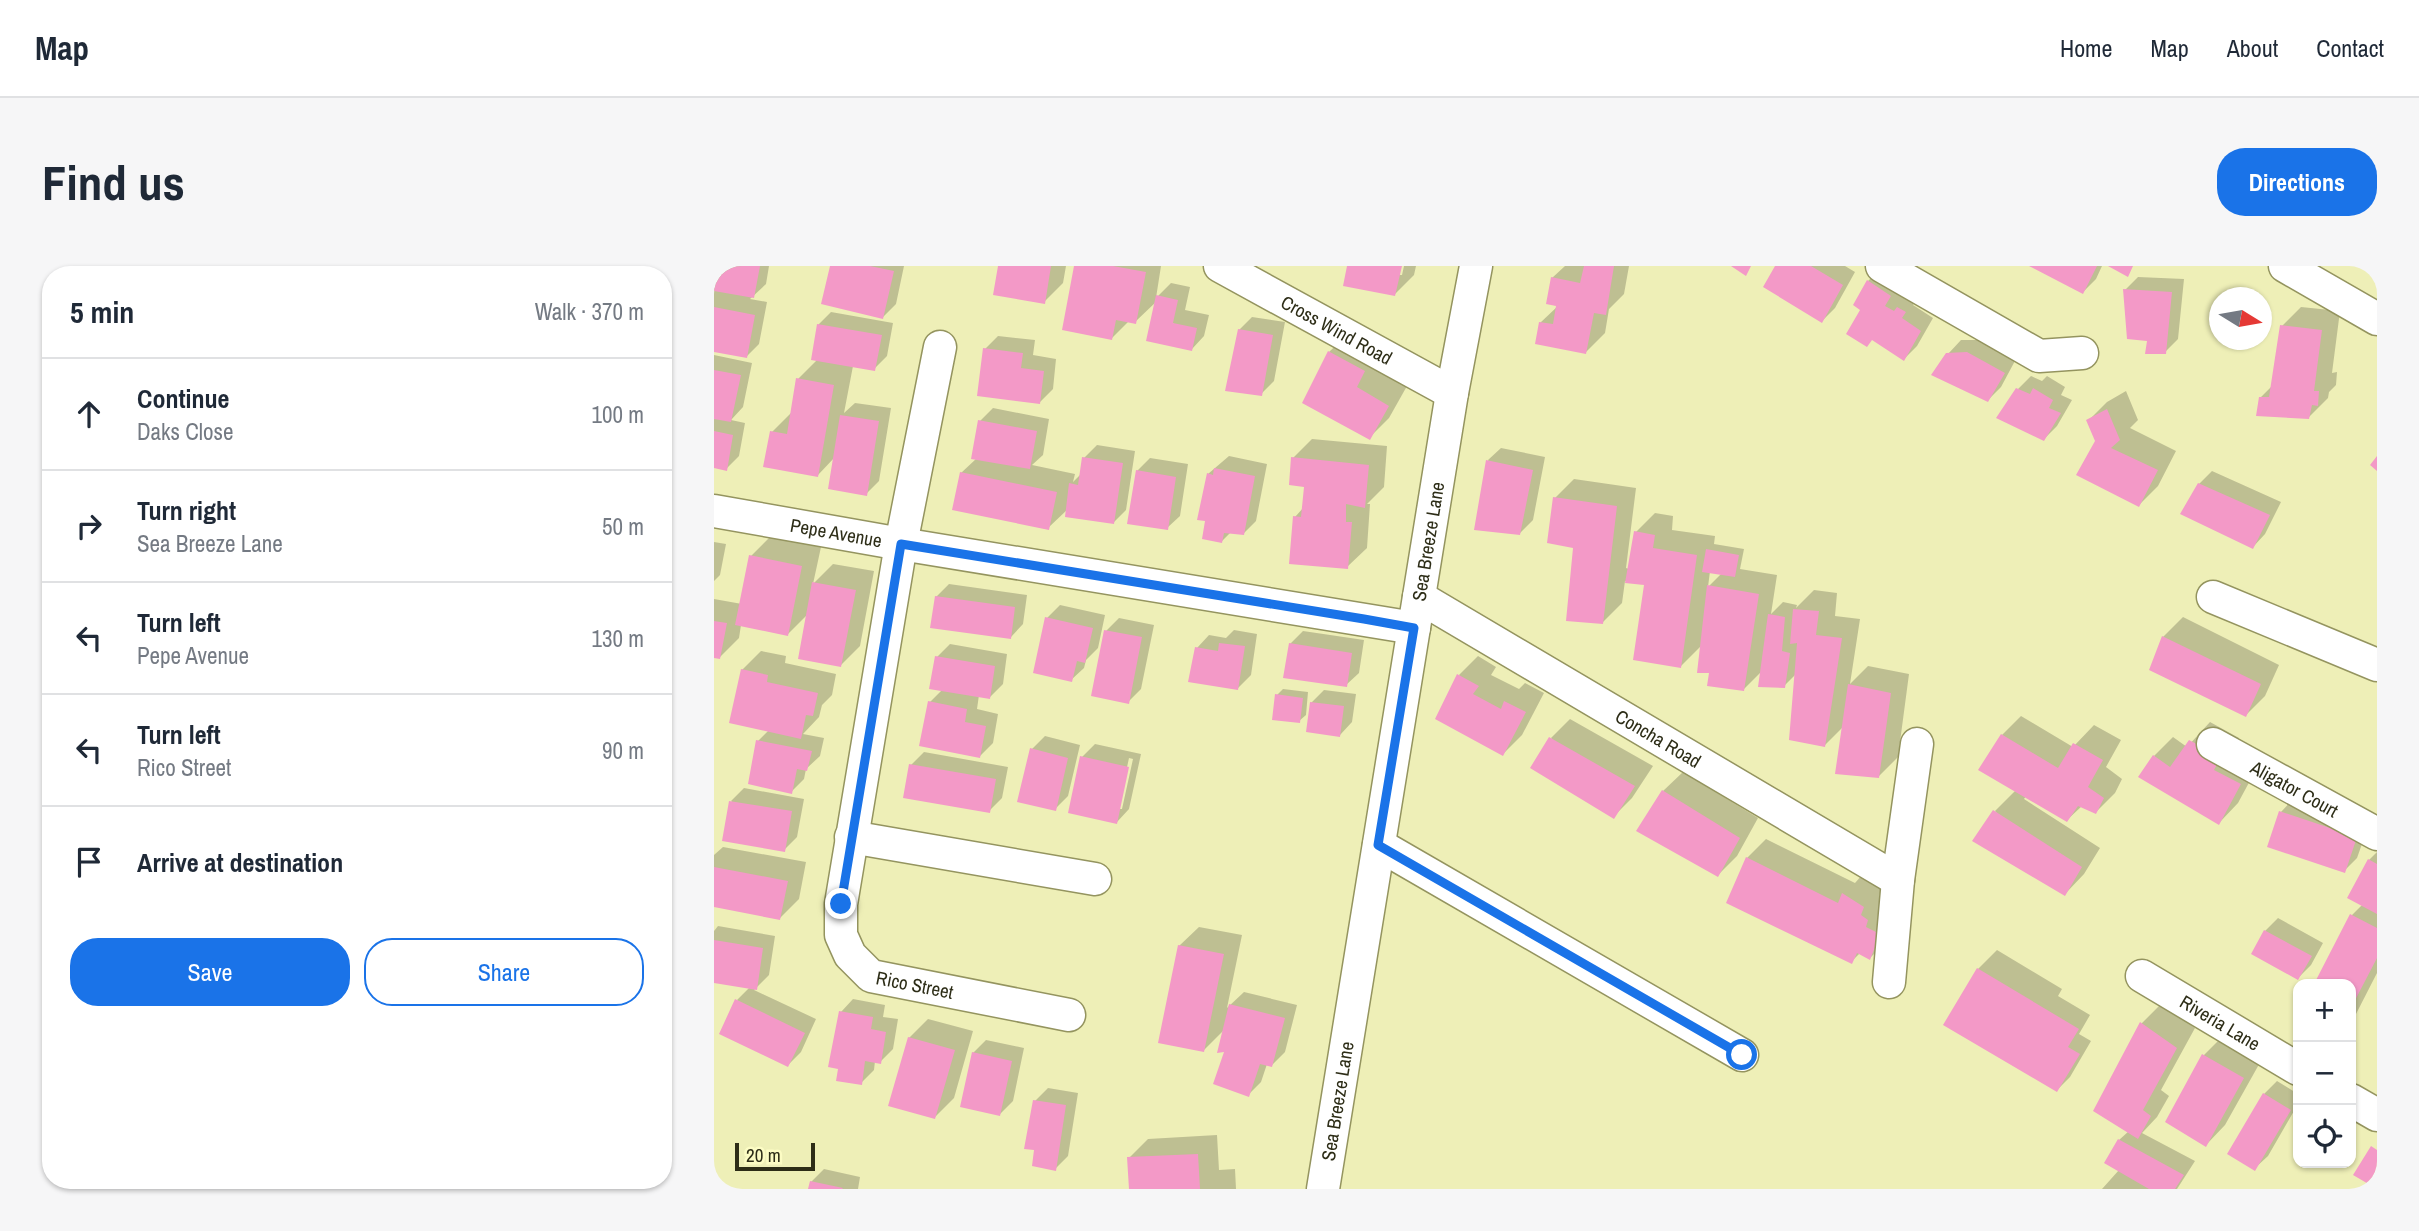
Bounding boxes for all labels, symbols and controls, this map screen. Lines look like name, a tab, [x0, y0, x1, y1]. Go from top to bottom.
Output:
text: Map	[35, 26, 89, 70]
text: Home	[2060, 32, 2112, 64]
text: Map	[2150, 32, 2189, 64]
text: About	[2227, 32, 2278, 64]
text: Contact	[2316, 32, 2384, 64]
button: Directions	[2217, 148, 2377, 216]
text: Find us	[42, 149, 185, 215]
north arrow	[2209, 287, 2272, 350]
street label: Cross Wind Road	[1276, 289, 1397, 371]
text: 5 min	[70, 292, 134, 332]
text: Walk · 370 m	[535, 296, 644, 327]
text: Continue	[137, 381, 229, 416]
icon: ahead	[70, 395, 108, 433]
text: 100 m	[592, 399, 644, 430]
text: Daks Close	[137, 416, 233, 447]
street label: Sea Breeze Lane	[1405, 480, 1450, 603]
text: Turn right	[137, 493, 236, 528]
icon: right	[70, 507, 108, 545]
text: 50 m	[602, 511, 644, 542]
street label: Pepe Avenue	[788, 512, 884, 553]
text: Sea Breeze Lane	[137, 528, 283, 559]
text: Turn left	[137, 605, 221, 640]
icon: left	[70, 619, 108, 657]
text: 130 m	[592, 623, 644, 654]
text: Pepe Avenue	[137, 640, 249, 671]
street label: Concha Road	[1611, 703, 1706, 774]
text: Turn left	[137, 717, 221, 752]
icon: left	[70, 731, 108, 769]
text: 90 m	[602, 735, 644, 766]
text: Rico Street	[137, 752, 231, 783]
street label: Aligator Court	[2245, 754, 2344, 824]
icon: arrive	[70, 843, 108, 881]
text: Arrive at destination	[137, 845, 343, 880]
route end	[825, 888, 856, 919]
button: Save	[70, 938, 350, 1006]
button: Share	[364, 938, 644, 1006]
street label: Rico Street	[874, 964, 956, 1005]
map controls	[2293, 979, 2356, 1168]
button: +	[2293, 979, 2356, 1042]
street label: Riveria Lane	[2175, 989, 2265, 1057]
route start	[1726, 1039, 1757, 1070]
street label: Sea Breeze Lane	[1315, 1040, 1360, 1163]
button: −	[2293, 1042, 2356, 1105]
button: locate	[2293, 1105, 2356, 1168]
scale bar	[735, 1140, 816, 1172]
text: 20 m	[746, 1142, 781, 1168]

